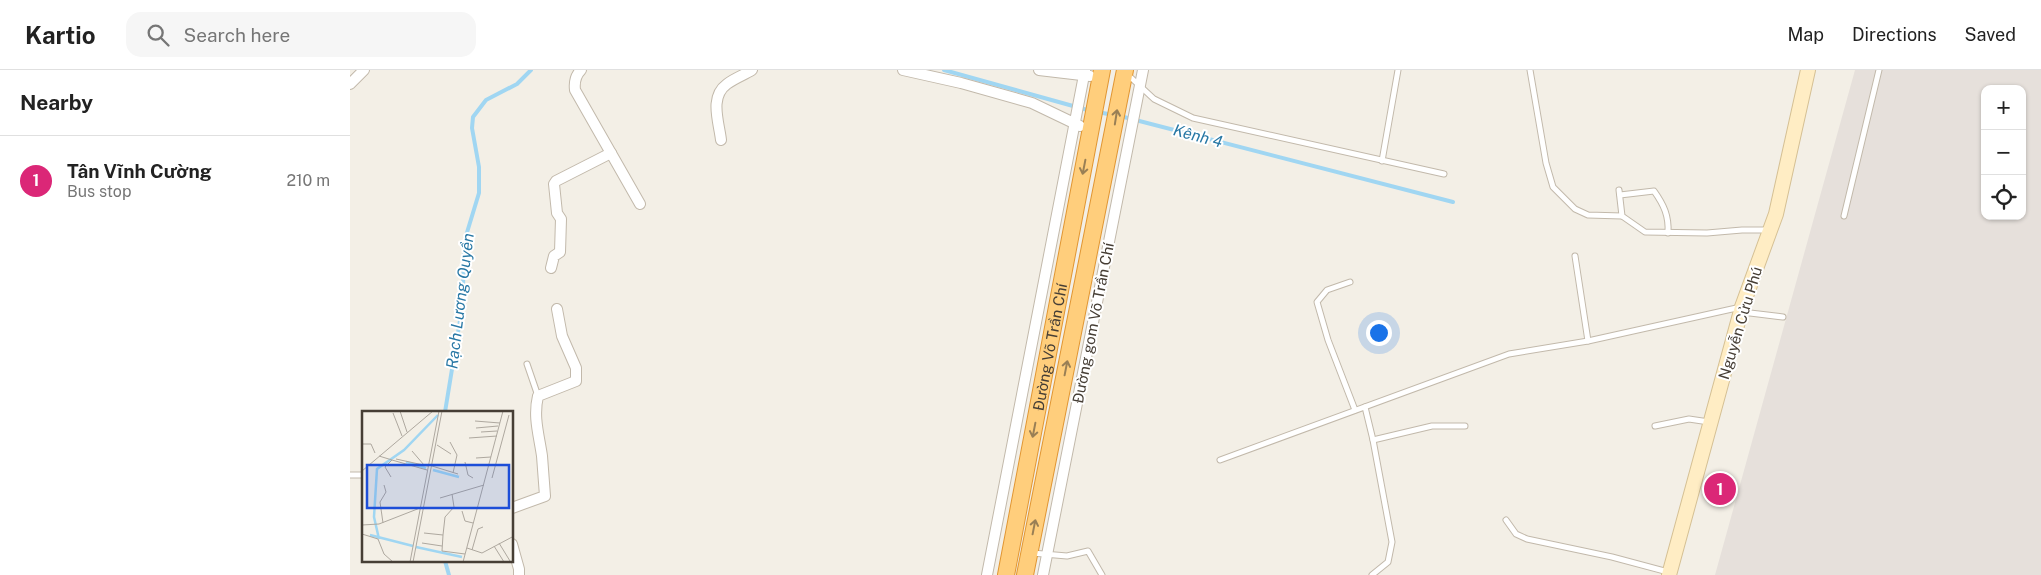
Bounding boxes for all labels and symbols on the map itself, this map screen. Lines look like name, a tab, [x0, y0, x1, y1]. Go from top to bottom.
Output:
one-way arrow	[1111, 110, 1121, 126]
water label: Kênh 4	[1171, 120, 1225, 152]
one-way arrow	[1078, 159, 1088, 175]
water label: Rạch Lương Quyền	[442, 232, 478, 370]
street label: Đường gom Võ Trần Chí	[1069, 241, 1117, 405]
street label: Nguyễn Cửu Phú	[1715, 265, 1765, 381]
street label: Đường Võ Trần Chí	[1029, 282, 1070, 412]
your location	[1366, 320, 1392, 346]
one-way arrow	[1062, 360, 1072, 376]
inset map	[362, 411, 514, 562]
one-way arrow	[1028, 422, 1038, 438]
pin: 1	[1704, 470, 1736, 508]
one-way arrow	[1030, 520, 1040, 536]

